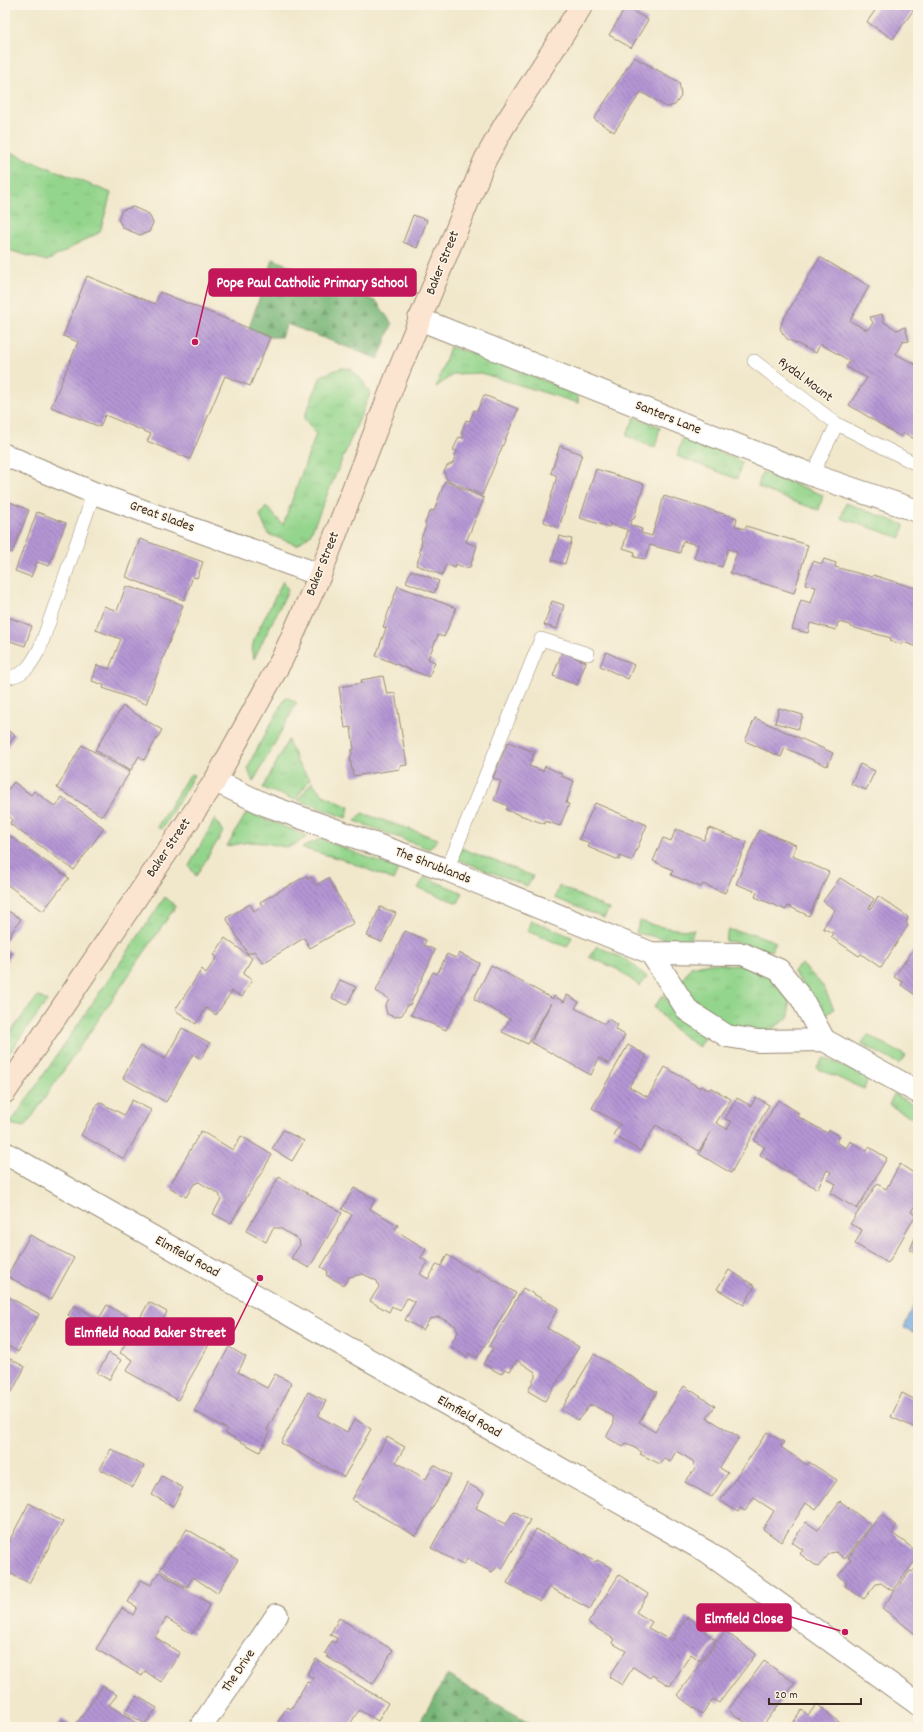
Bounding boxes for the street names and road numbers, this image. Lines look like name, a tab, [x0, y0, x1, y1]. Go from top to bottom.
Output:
street label: Baker Street	[421, 228, 465, 298]
street label: Rydal Mount	[773, 353, 837, 407]
street label: Santers Lane	[632, 396, 704, 440]
street label: Great Slades	[127, 496, 197, 538]
street label: Baker Street	[301, 529, 345, 599]
street label: Baker Street	[142, 814, 196, 882]
street label: The Shrublands	[392, 842, 474, 890]
street label: Elmfield Road	[151, 1231, 223, 1283]
street label: Elmfield Road	[433, 1391, 505, 1443]
street label: The Drive	[217, 1645, 261, 1697]

